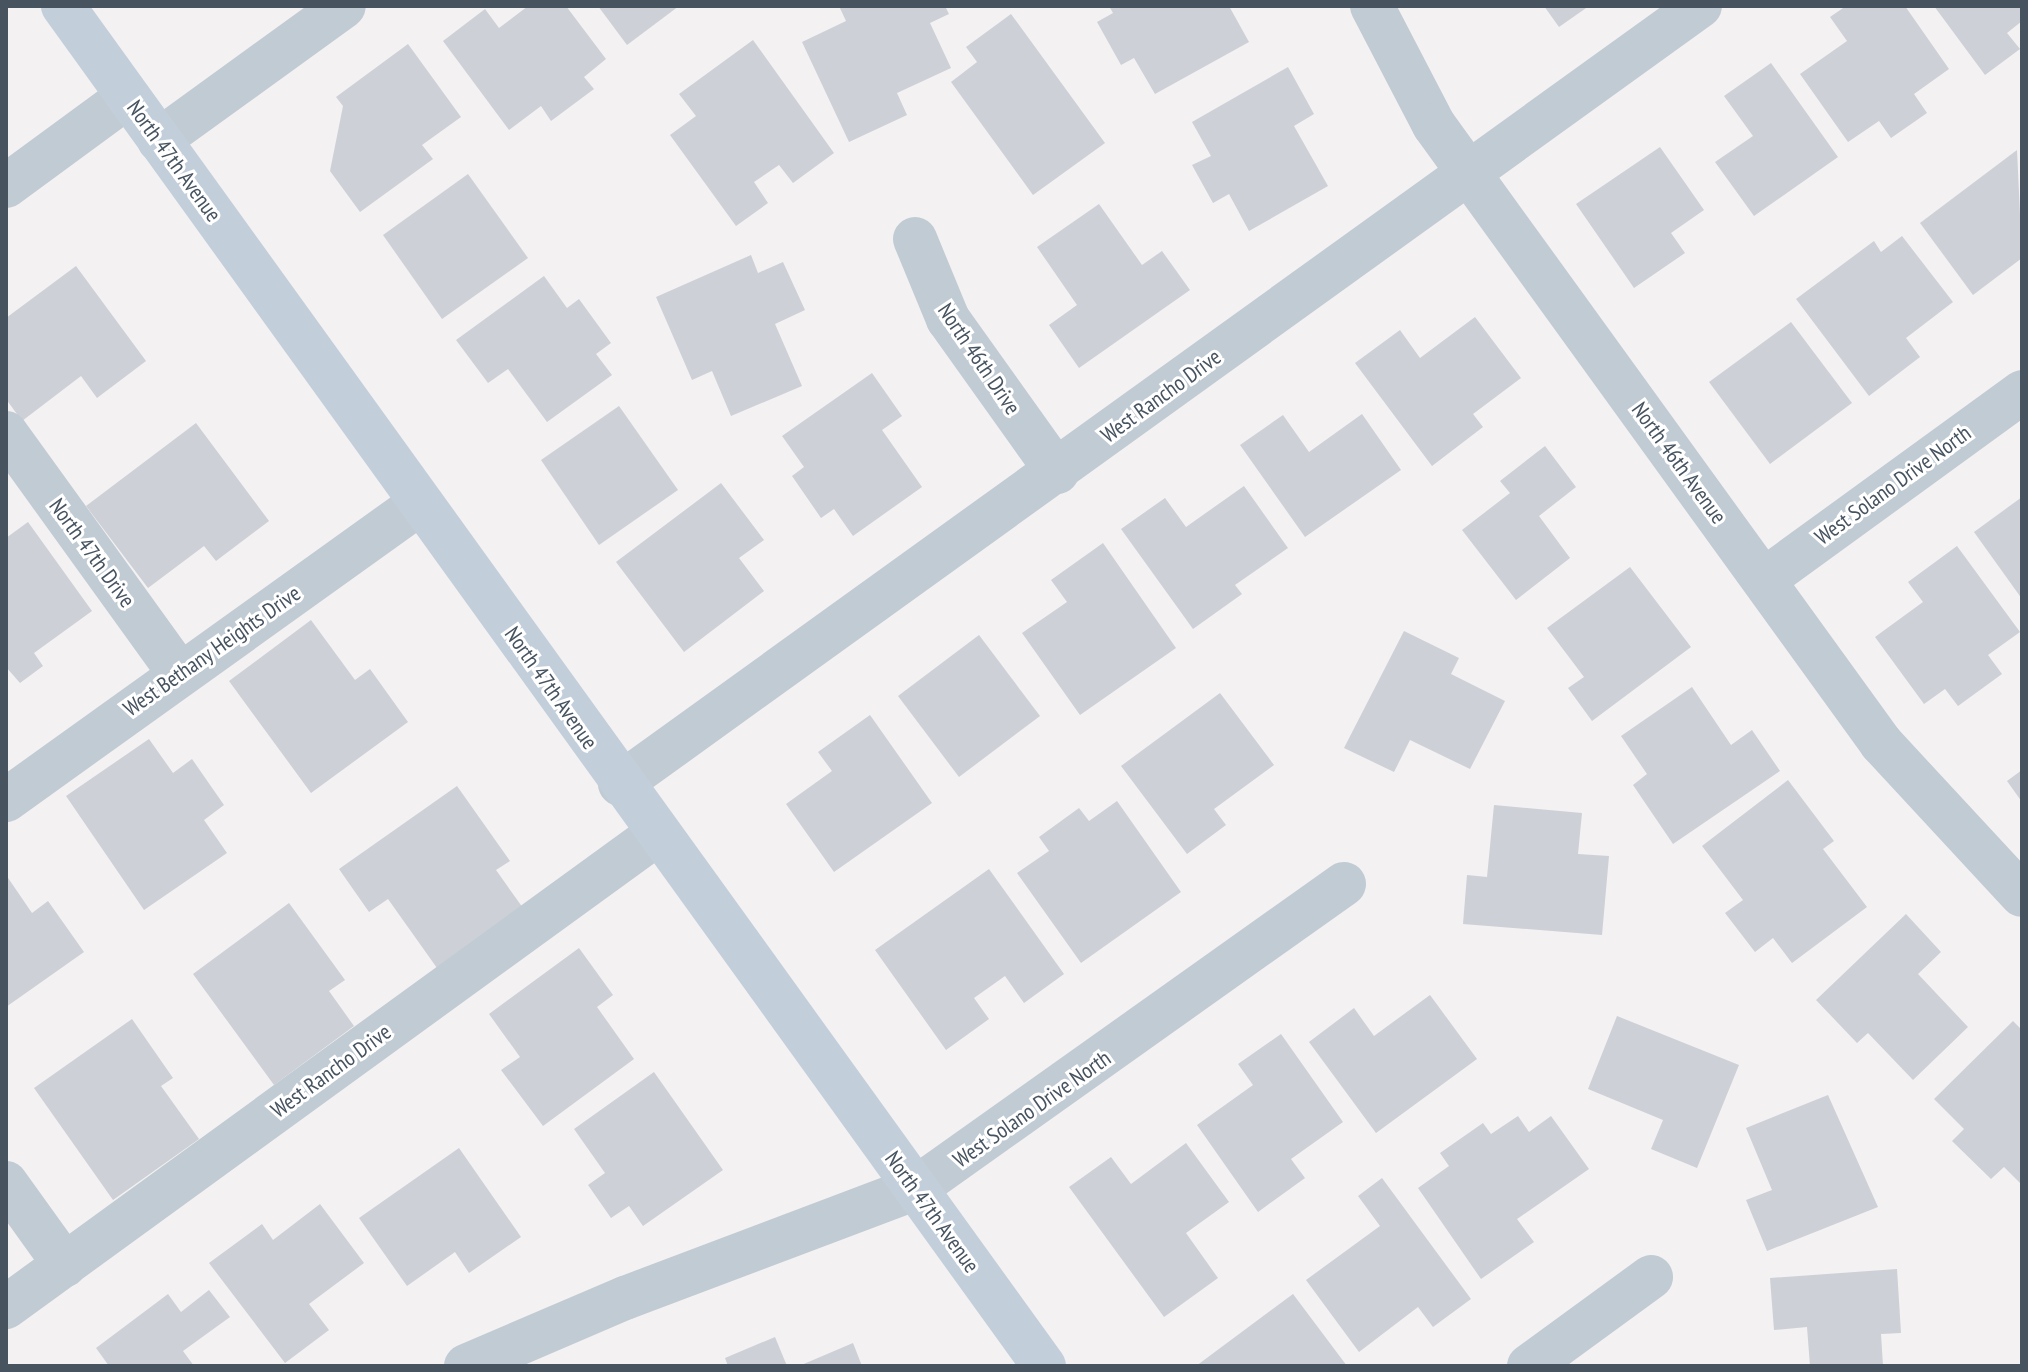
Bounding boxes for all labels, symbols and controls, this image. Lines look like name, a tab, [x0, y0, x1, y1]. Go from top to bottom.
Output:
street label: North 47th Avenue	[121, 95, 227, 227]
street label: North 46th Drive	[932, 298, 1026, 420]
street label: West Rancho Drive	[1096, 344, 1226, 448]
street label: North 46th Avenue	[1626, 397, 1732, 529]
street label: West Solano Drive North	[1810, 420, 1976, 550]
street label: North 47th Drive	[44, 493, 140, 613]
street label: West Bethany Heights Drive	[118, 580, 306, 722]
street label: North 47th Avenue	[499, 621, 603, 755]
street label: West Rancho Drive	[266, 1019, 396, 1123]
street label: West Solano Drive North	[948, 1045, 1116, 1173]
street label: North 47th Avenue	[879, 1146, 985, 1278]

